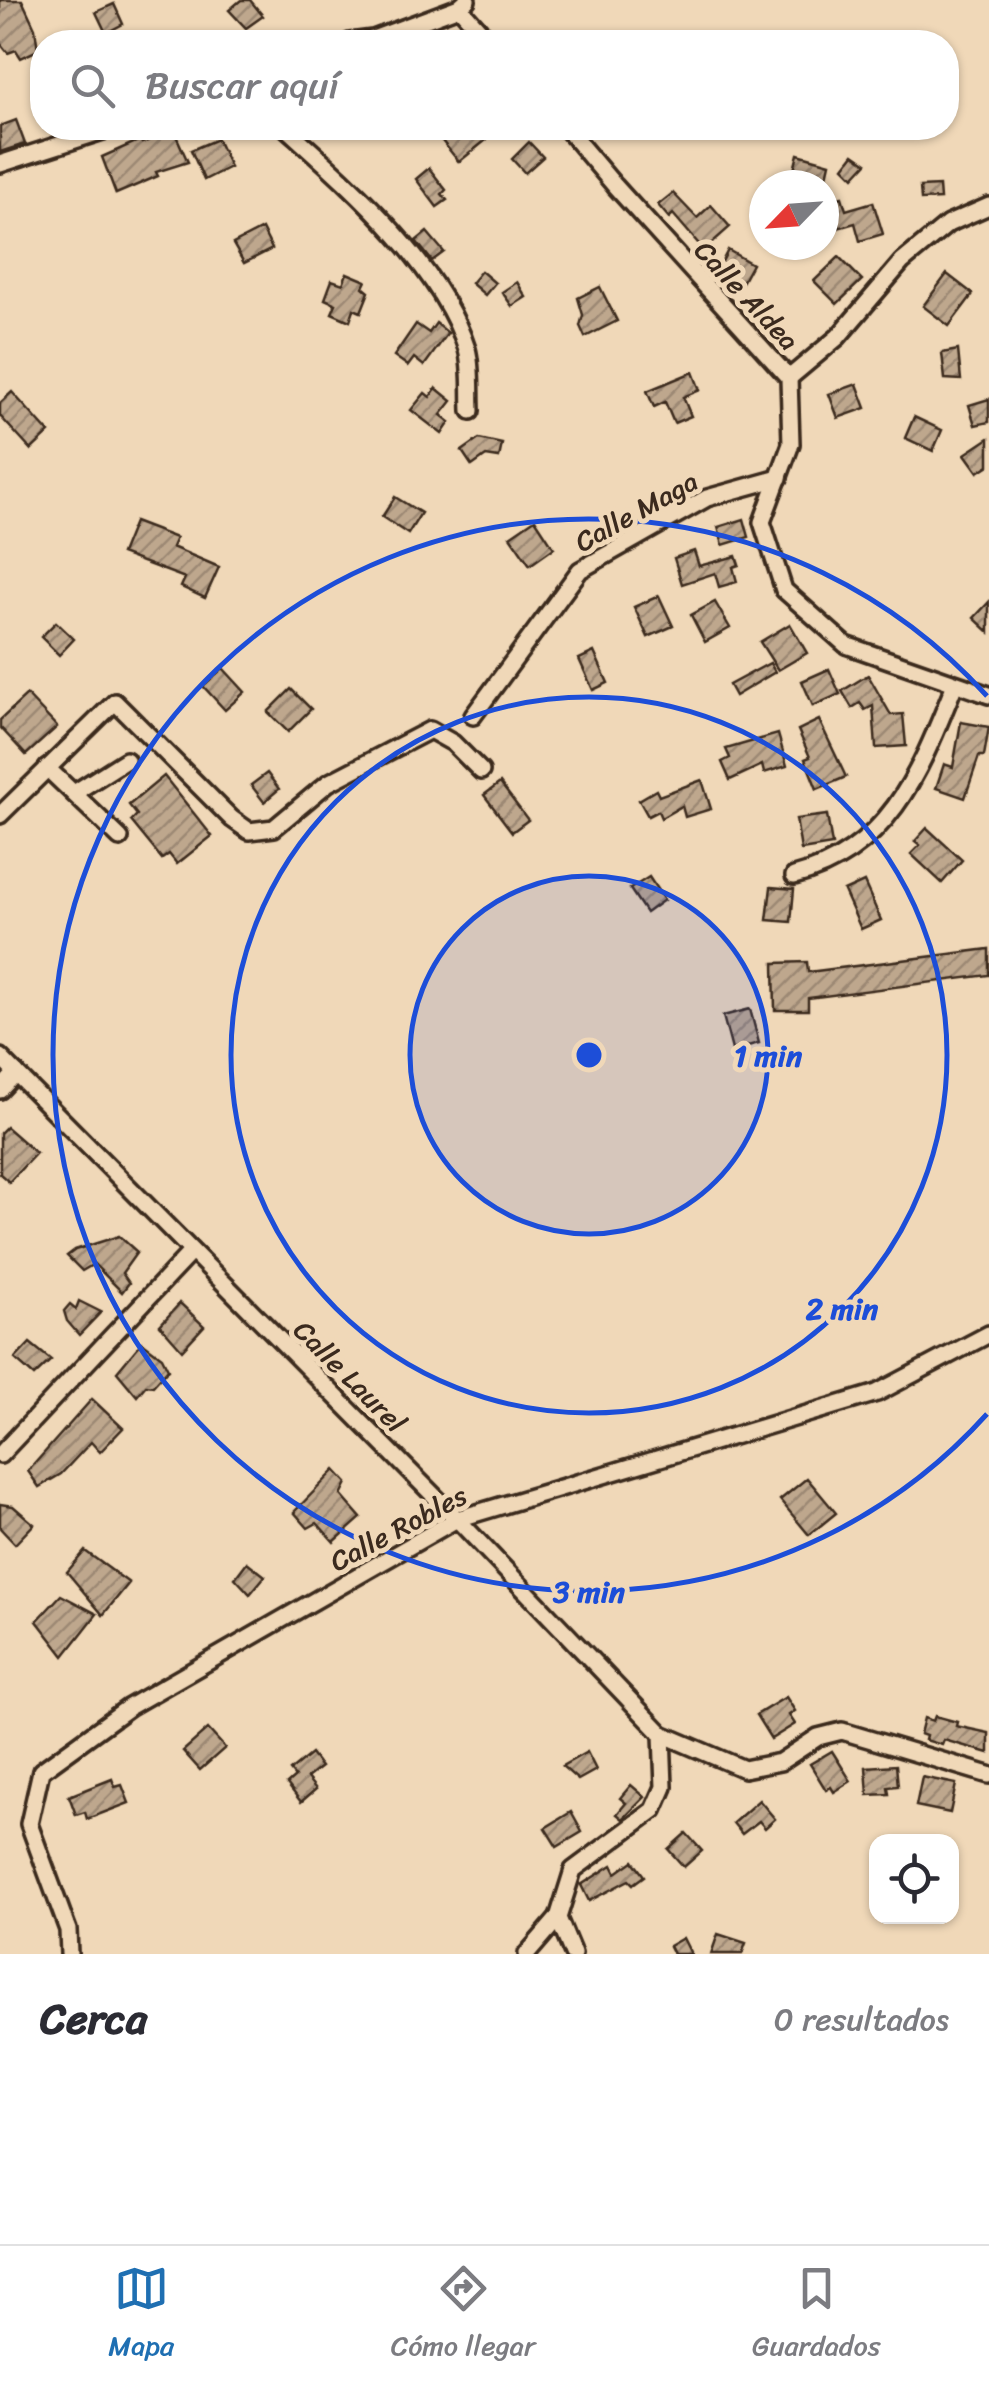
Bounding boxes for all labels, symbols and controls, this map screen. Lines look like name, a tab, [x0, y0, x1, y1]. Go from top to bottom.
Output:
search box	[30, 30, 959, 140]
text: Buscar aquí	[145, 52, 339, 119]
icon: search	[65, 58, 120, 113]
north arrow	[749, 170, 839, 260]
street label: Calle Aldea	[682, 228, 812, 362]
street label: Calle Maga	[565, 457, 707, 566]
text: 1 min	[734, 1029, 803, 1083]
centre of rings	[571, 1037, 607, 1073]
text: 2 min	[806, 1282, 879, 1336]
street label: Calle Laurel	[281, 1308, 419, 1446]
street label: Calle Robles	[320, 1471, 476, 1585]
text: 3 min	[552, 1565, 626, 1619]
map controls	[869, 1834, 959, 1924]
button: locate	[869, 1834, 959, 1924]
text: Cerca	[40, 1982, 147, 2056]
text: 0 resultados	[774, 1991, 949, 2048]
tab: Mapa	[108, 2261, 174, 2370]
tab: Cómo llegar	[391, 2261, 535, 2370]
tab: Guardados	[752, 2261, 881, 2370]

